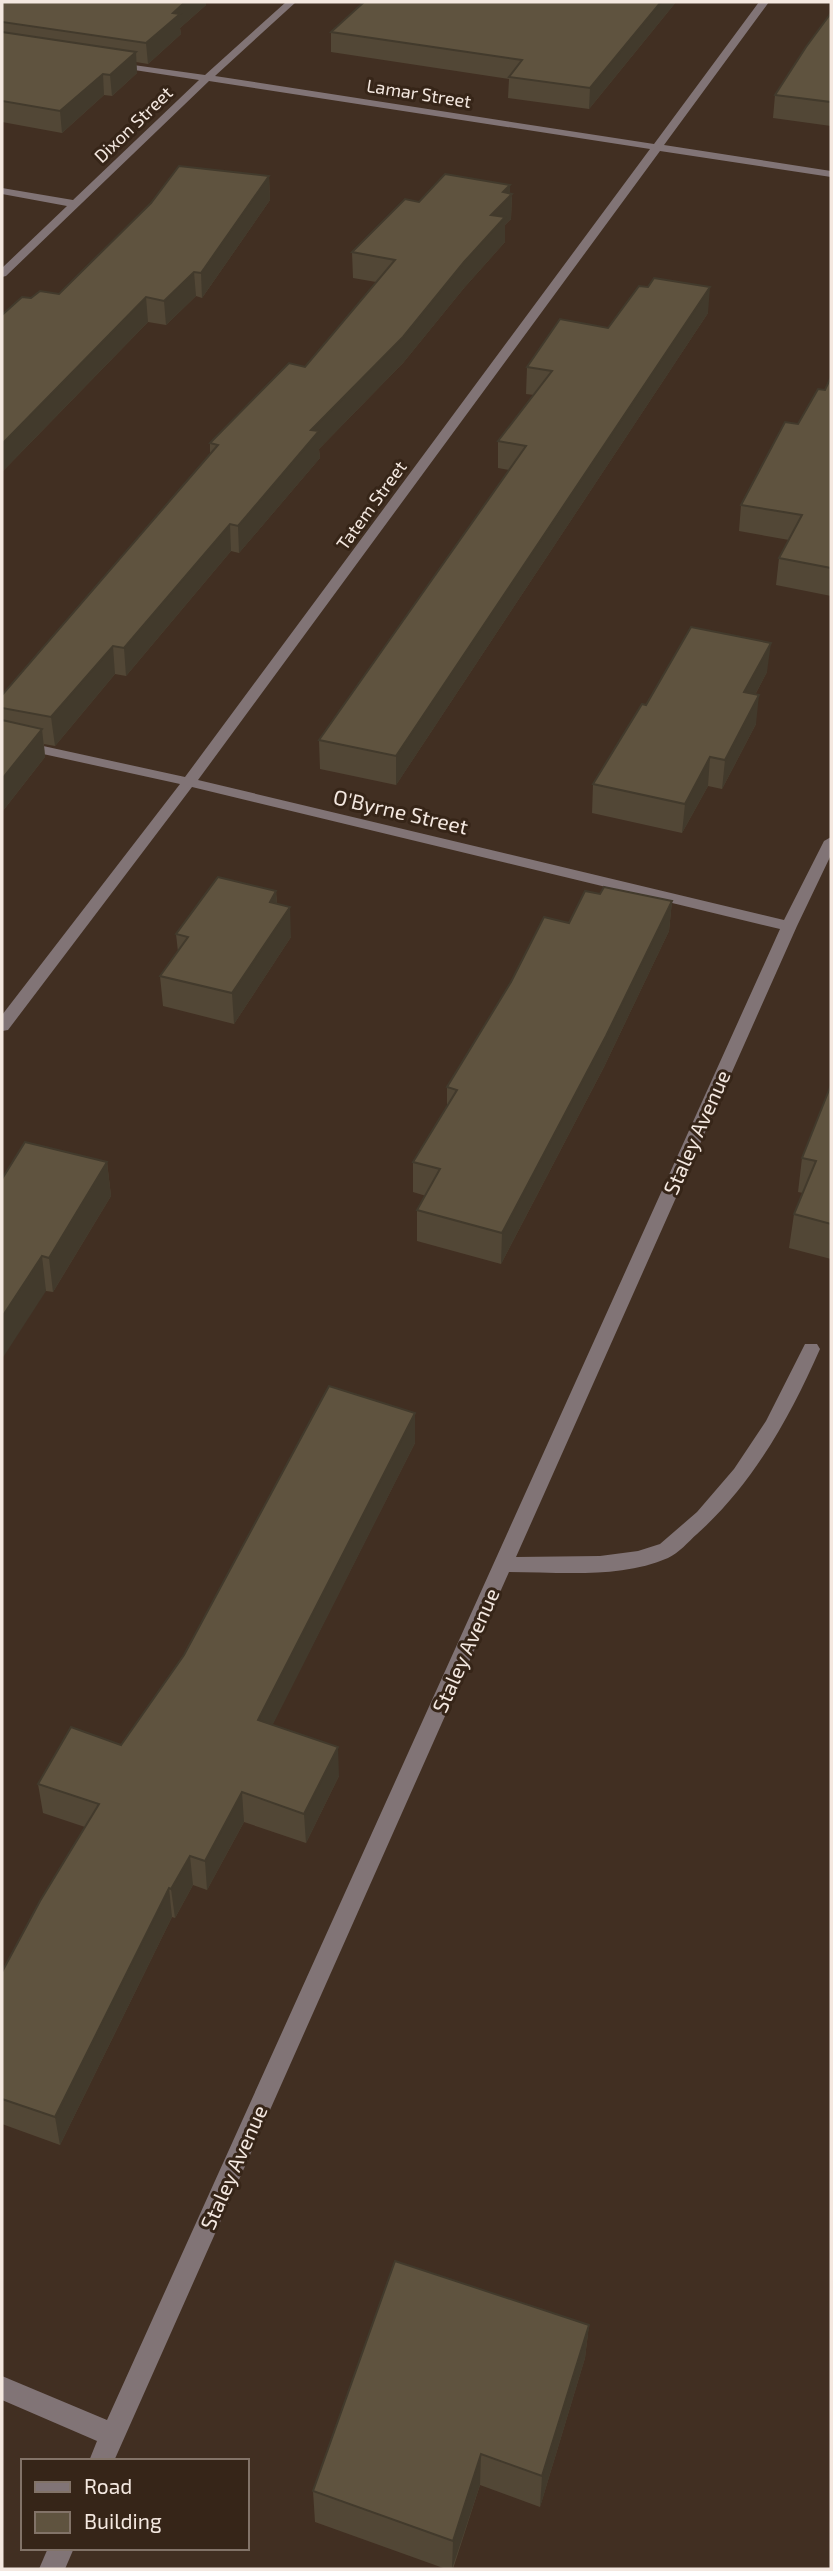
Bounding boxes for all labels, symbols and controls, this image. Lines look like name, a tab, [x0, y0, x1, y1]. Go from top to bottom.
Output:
street label: Lamar Street	[365, 74, 473, 112]
street label: Dixon Street	[89, 81, 177, 167]
street label: Tatem Street	[331, 456, 411, 554]
street label: O'Byrne Street	[331, 783, 471, 839]
street label: Staley Avenue	[657, 1066, 735, 1198]
street label: Staley Avenue	[426, 1584, 504, 1716]
street label: Staley Avenue	[194, 2101, 272, 2233]
legend	[21, 2459, 248, 2550]
text: Road	[84, 2473, 132, 2498]
text: Building	[84, 2508, 162, 2533]

